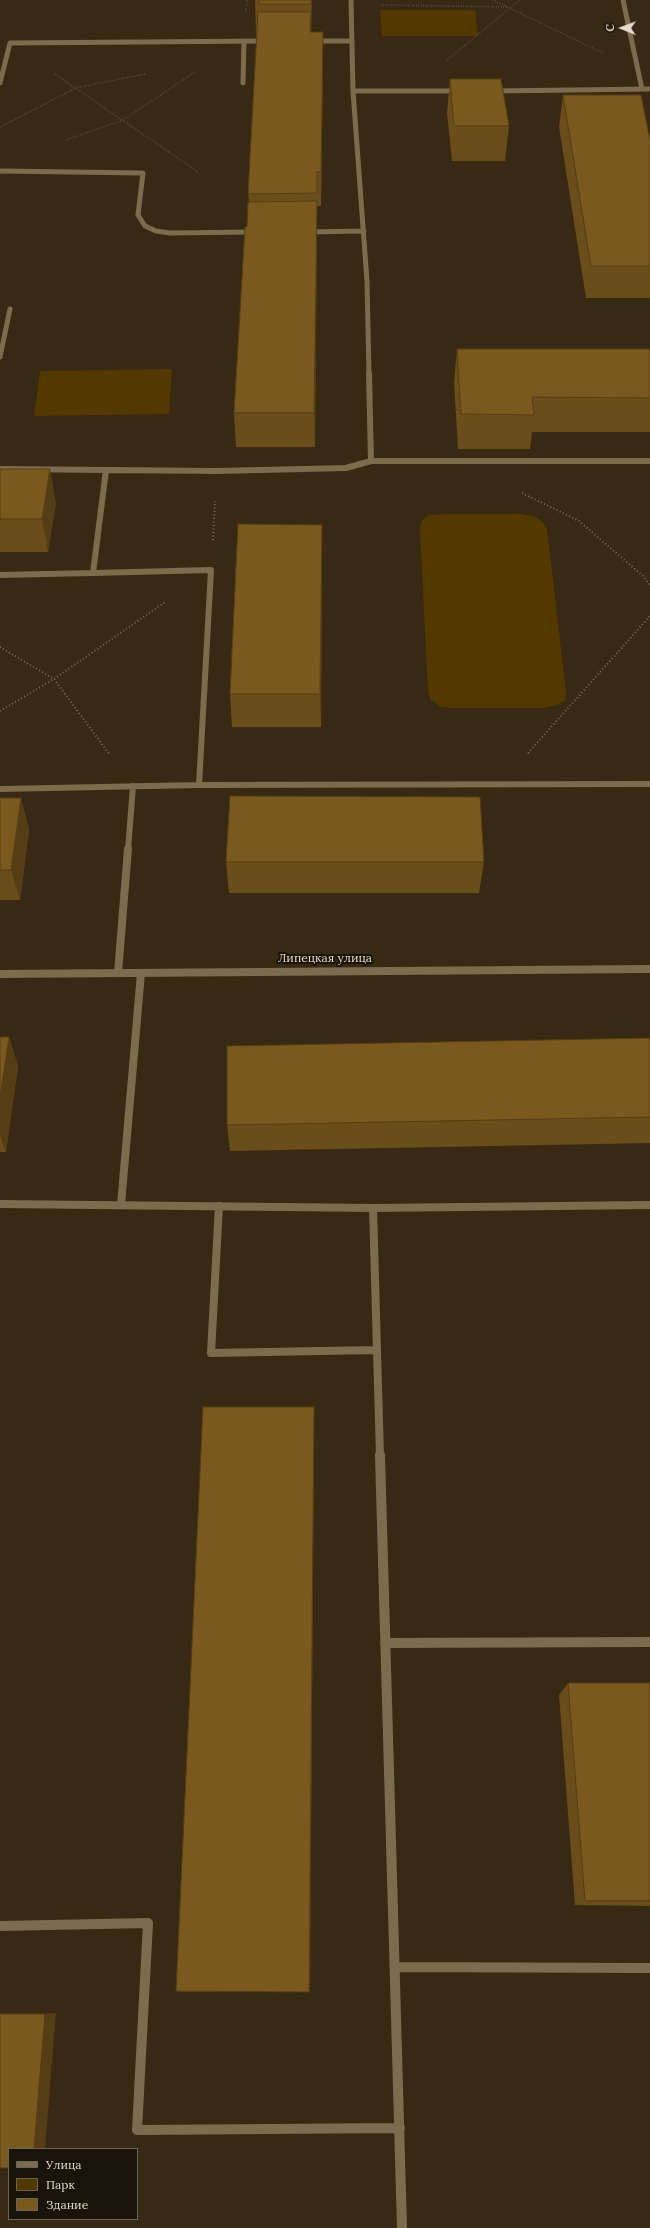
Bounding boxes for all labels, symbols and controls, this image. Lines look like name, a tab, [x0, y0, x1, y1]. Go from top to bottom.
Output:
north arrow	[602, 8, 642, 48]
text: С	[603, 24, 617, 32]
street label: Липецкая улица	[278, 952, 372, 966]
legend	[8, 2148, 138, 2220]
text: Улица	[46, 2157, 82, 2172]
text: Парк	[46, 2177, 75, 2192]
text: Здание	[46, 2197, 88, 2212]

